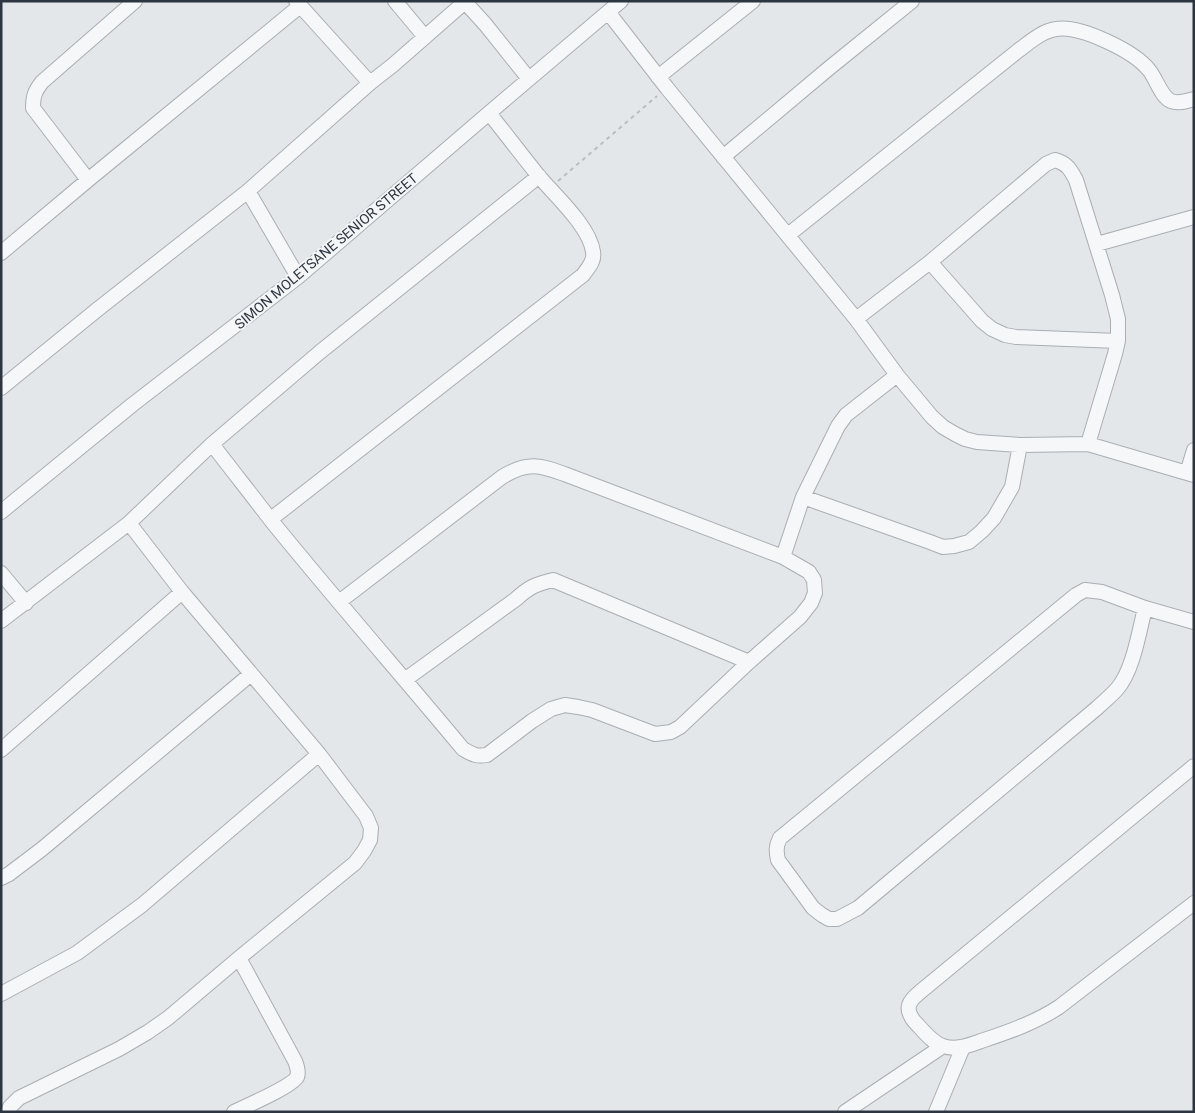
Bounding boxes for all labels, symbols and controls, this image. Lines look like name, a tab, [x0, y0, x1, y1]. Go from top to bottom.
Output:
street label: SIMON MOLETSANE SENIOR STREET	[231, 169, 421, 332]

